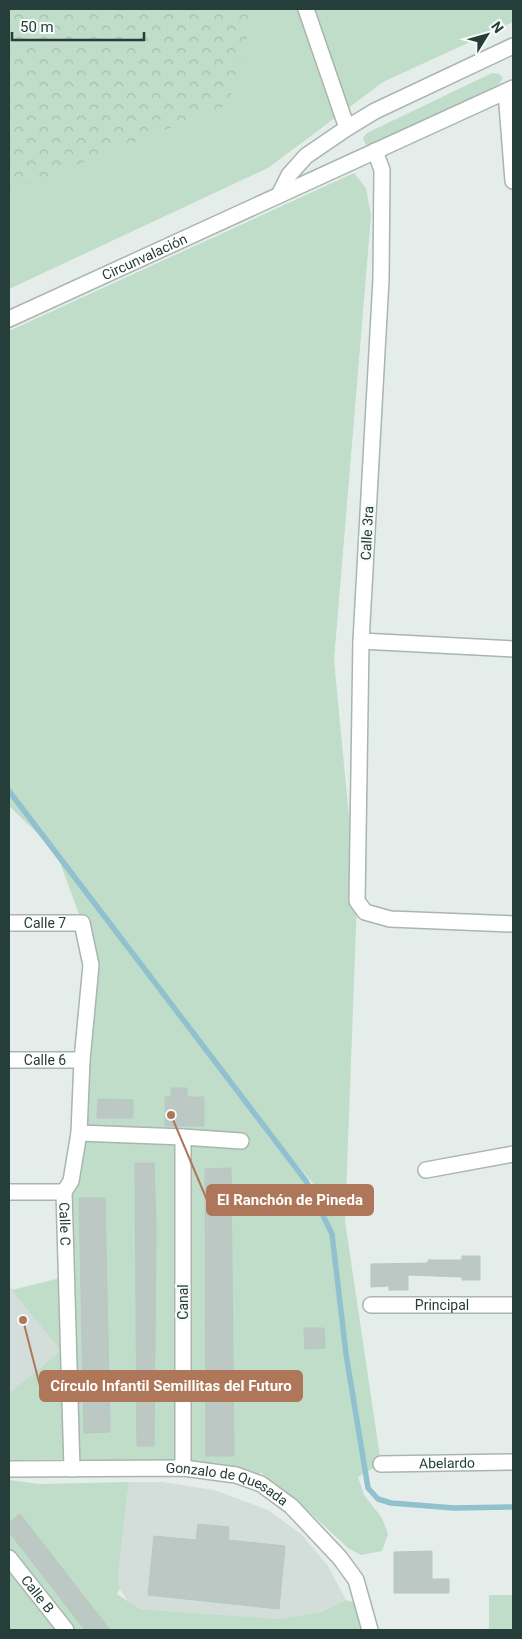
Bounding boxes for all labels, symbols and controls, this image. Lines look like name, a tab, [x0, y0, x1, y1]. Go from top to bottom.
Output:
scale bar	[12, 10, 145, 42]
north arrow	[462, 10, 512, 60]
text: 50 m	[20, 18, 54, 36]
text: N	[488, 18, 507, 36]
street label: Circunvalación	[99, 231, 189, 283]
street label: Calle 3ra	[358, 505, 376, 561]
street label: Calle 7	[24, 915, 66, 931]
street label: Calle 6	[24, 1052, 66, 1068]
callout: El Ranchón de Pineda	[207, 1185, 373, 1215]
text: El Ranchón de Pineda	[217, 1191, 363, 1209]
street label: Calle C	[56, 1202, 74, 1246]
street label: Canal	[175, 1284, 191, 1320]
street label: Principal	[415, 1297, 469, 1313]
callout: Círculo Infantil Semillitas del Futuro	[40, 1371, 302, 1401]
text: Círculo Infantil Semillitas del Futuro	[50, 1377, 292, 1395]
street label: Abelardo	[419, 1455, 475, 1471]
street label: Gonzalo de Quesada	[166, 1460, 291, 1509]
street label: Calle B	[18, 1572, 57, 1616]

